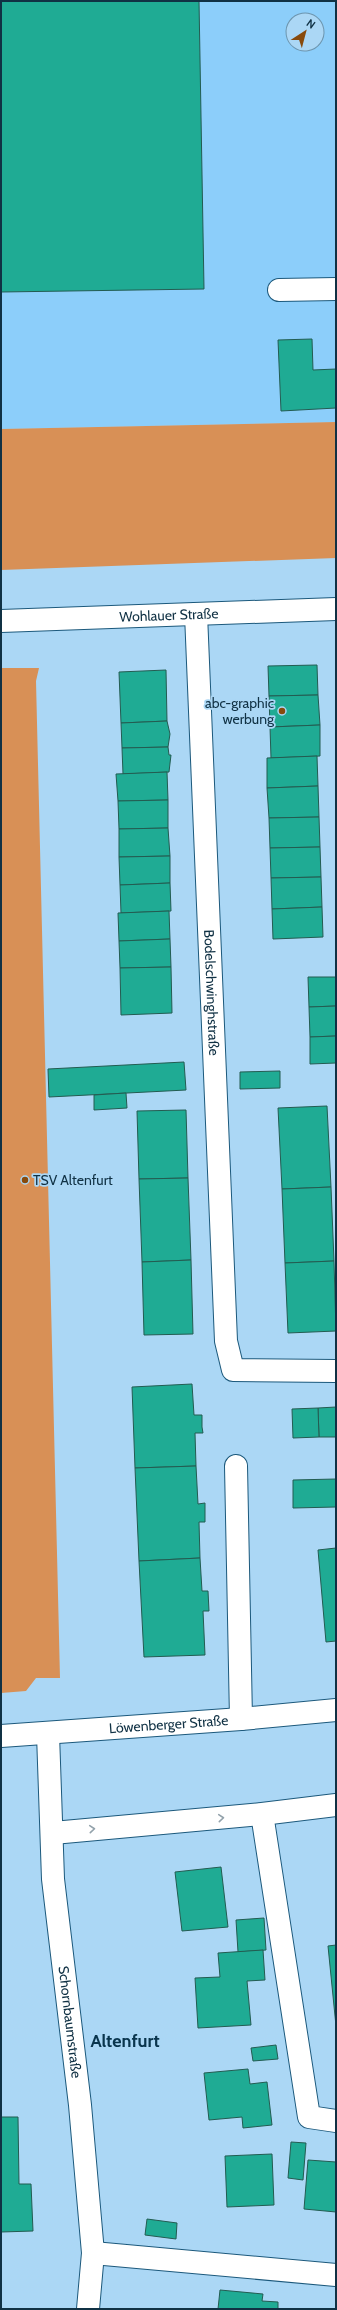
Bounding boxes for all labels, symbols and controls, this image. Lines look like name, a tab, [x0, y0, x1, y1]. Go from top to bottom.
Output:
north arrow	[285, 12, 325, 52]
text: N	[304, 16, 318, 32]
street label: Wohlauer Straße	[119, 604, 219, 626]
place label: abc-graphic werbung	[205, 694, 275, 728]
marker: abc-graphic werbung	[277, 706, 287, 716]
street label: Bodelschwinghstraße	[200, 929, 223, 1056]
place label: TSV Altenfurt	[33, 1171, 113, 1189]
marker: TSV Altenfurt	[20, 1175, 30, 1185]
street label: Löwenberger Straße	[108, 1711, 229, 1737]
one-way arrow	[218, 1813, 224, 1822]
one-way arrow	[89, 1825, 95, 1834]
street label: Schornbaumstraße	[54, 1965, 86, 2079]
district label: Altenfurt	[90, 2030, 160, 2052]

